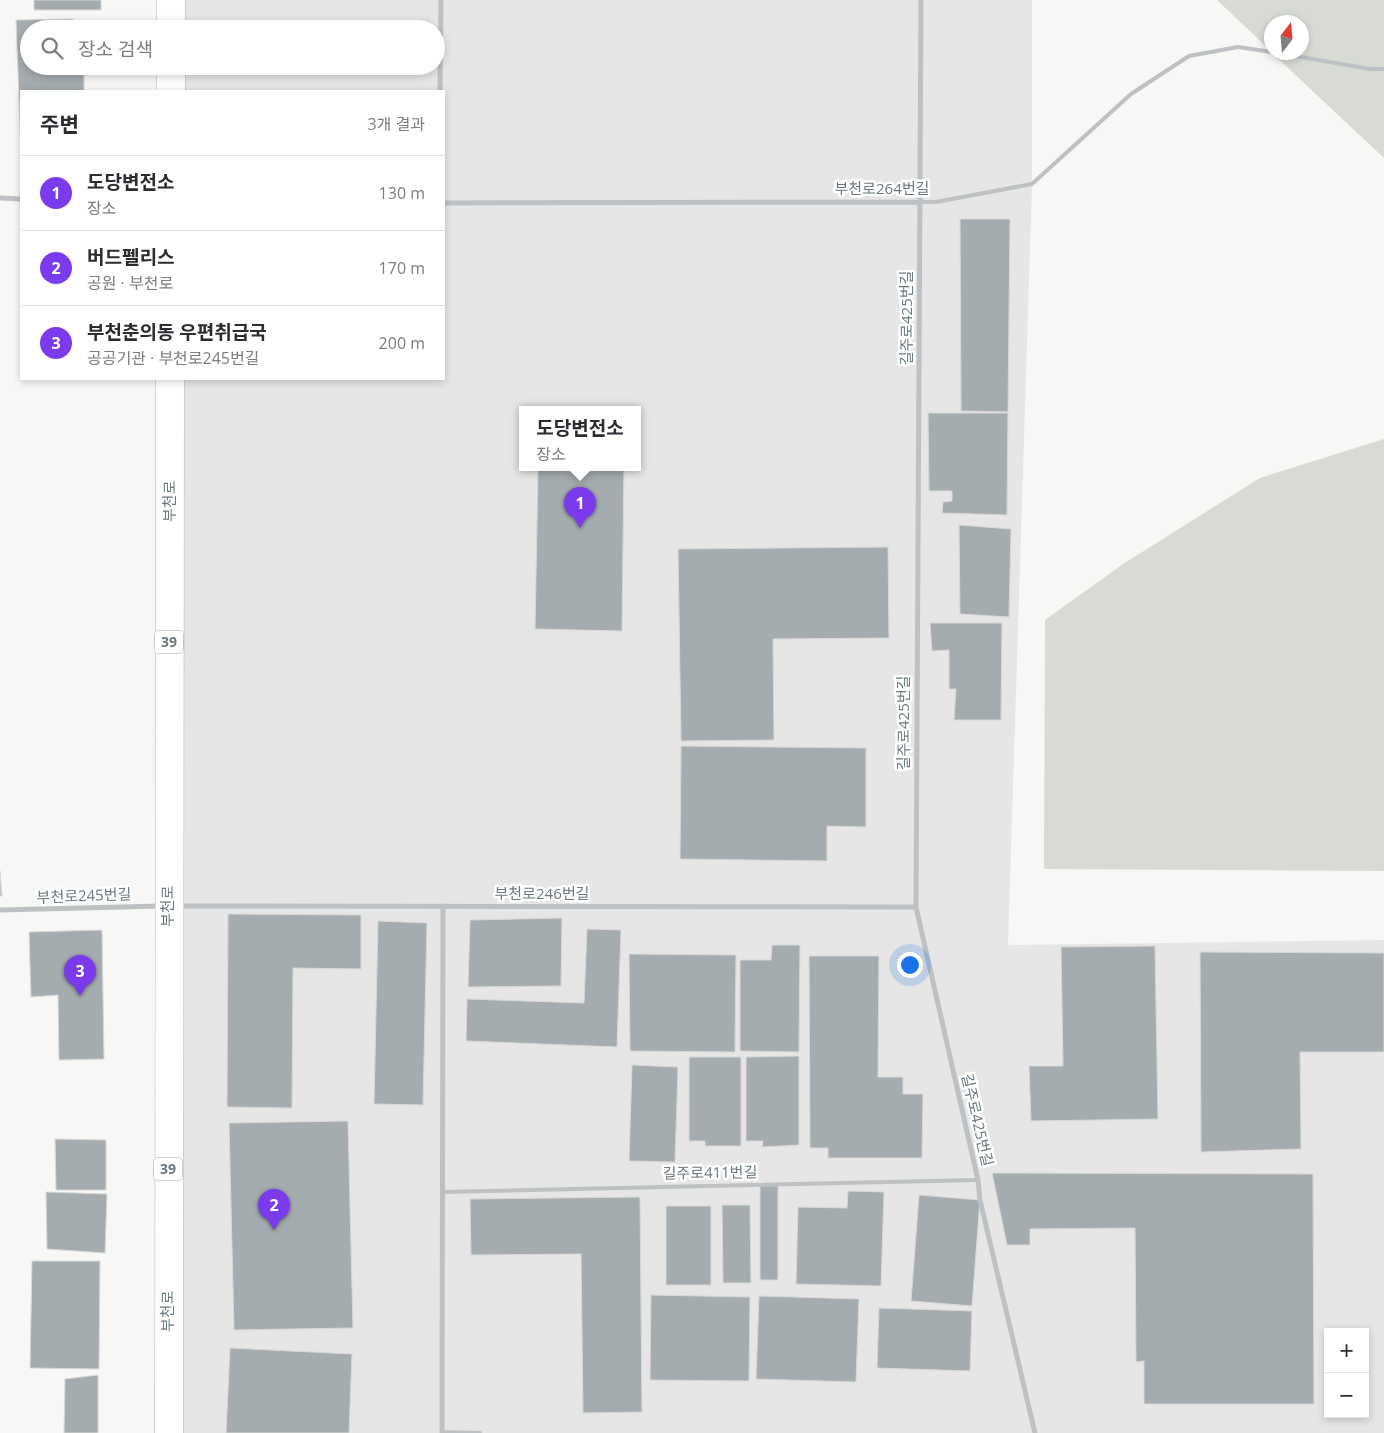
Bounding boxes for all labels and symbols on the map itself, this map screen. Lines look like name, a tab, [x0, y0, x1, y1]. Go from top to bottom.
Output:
north arrow	[1264, 15, 1309, 60]
street label: 부천로264번길	[835, 178, 929, 198]
street label: 길주로425번길	[896, 271, 916, 365]
street label: 부천로	[159, 480, 179, 522]
pin: 1	[564, 487, 596, 528]
road number: 39	[155, 630, 183, 654]
street label: 길주로425번길	[893, 676, 913, 770]
street label: 부천로245번길	[36, 883, 132, 907]
street label: 부천로246번길	[495, 883, 589, 903]
street label: 부천로	[157, 885, 177, 927]
your location	[897, 952, 923, 978]
pin: 3	[64, 955, 96, 996]
street label: 길주로425번길	[958, 1071, 998, 1168]
road number: 39	[154, 1158, 182, 1180]
street label: 길주로411번길	[662, 1161, 758, 1183]
pin: 2	[258, 1189, 290, 1230]
street label: 부천로	[157, 1290, 177, 1332]

